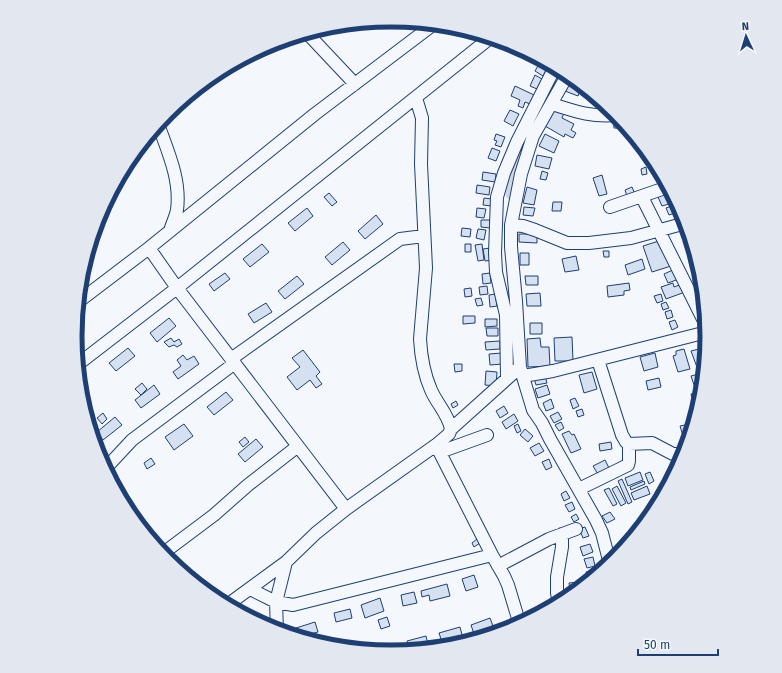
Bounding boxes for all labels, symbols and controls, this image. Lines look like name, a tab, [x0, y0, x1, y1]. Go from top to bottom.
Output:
north arrow	[726, 16, 766, 56]
text: N	[741, 20, 749, 33]
scale bar	[638, 631, 718, 657]
text: 50 m	[644, 638, 670, 652]

